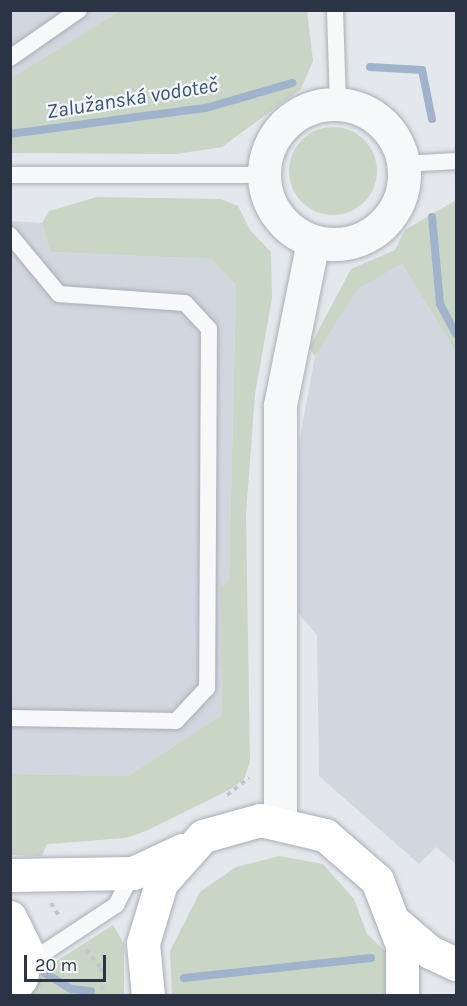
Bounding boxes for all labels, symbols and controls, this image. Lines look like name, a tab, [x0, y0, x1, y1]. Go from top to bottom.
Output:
water label: Zalužanská vodoteč	[45, 72, 219, 124]
scale bar	[27, 943, 110, 981]
text: 20 m	[35, 954, 77, 976]

